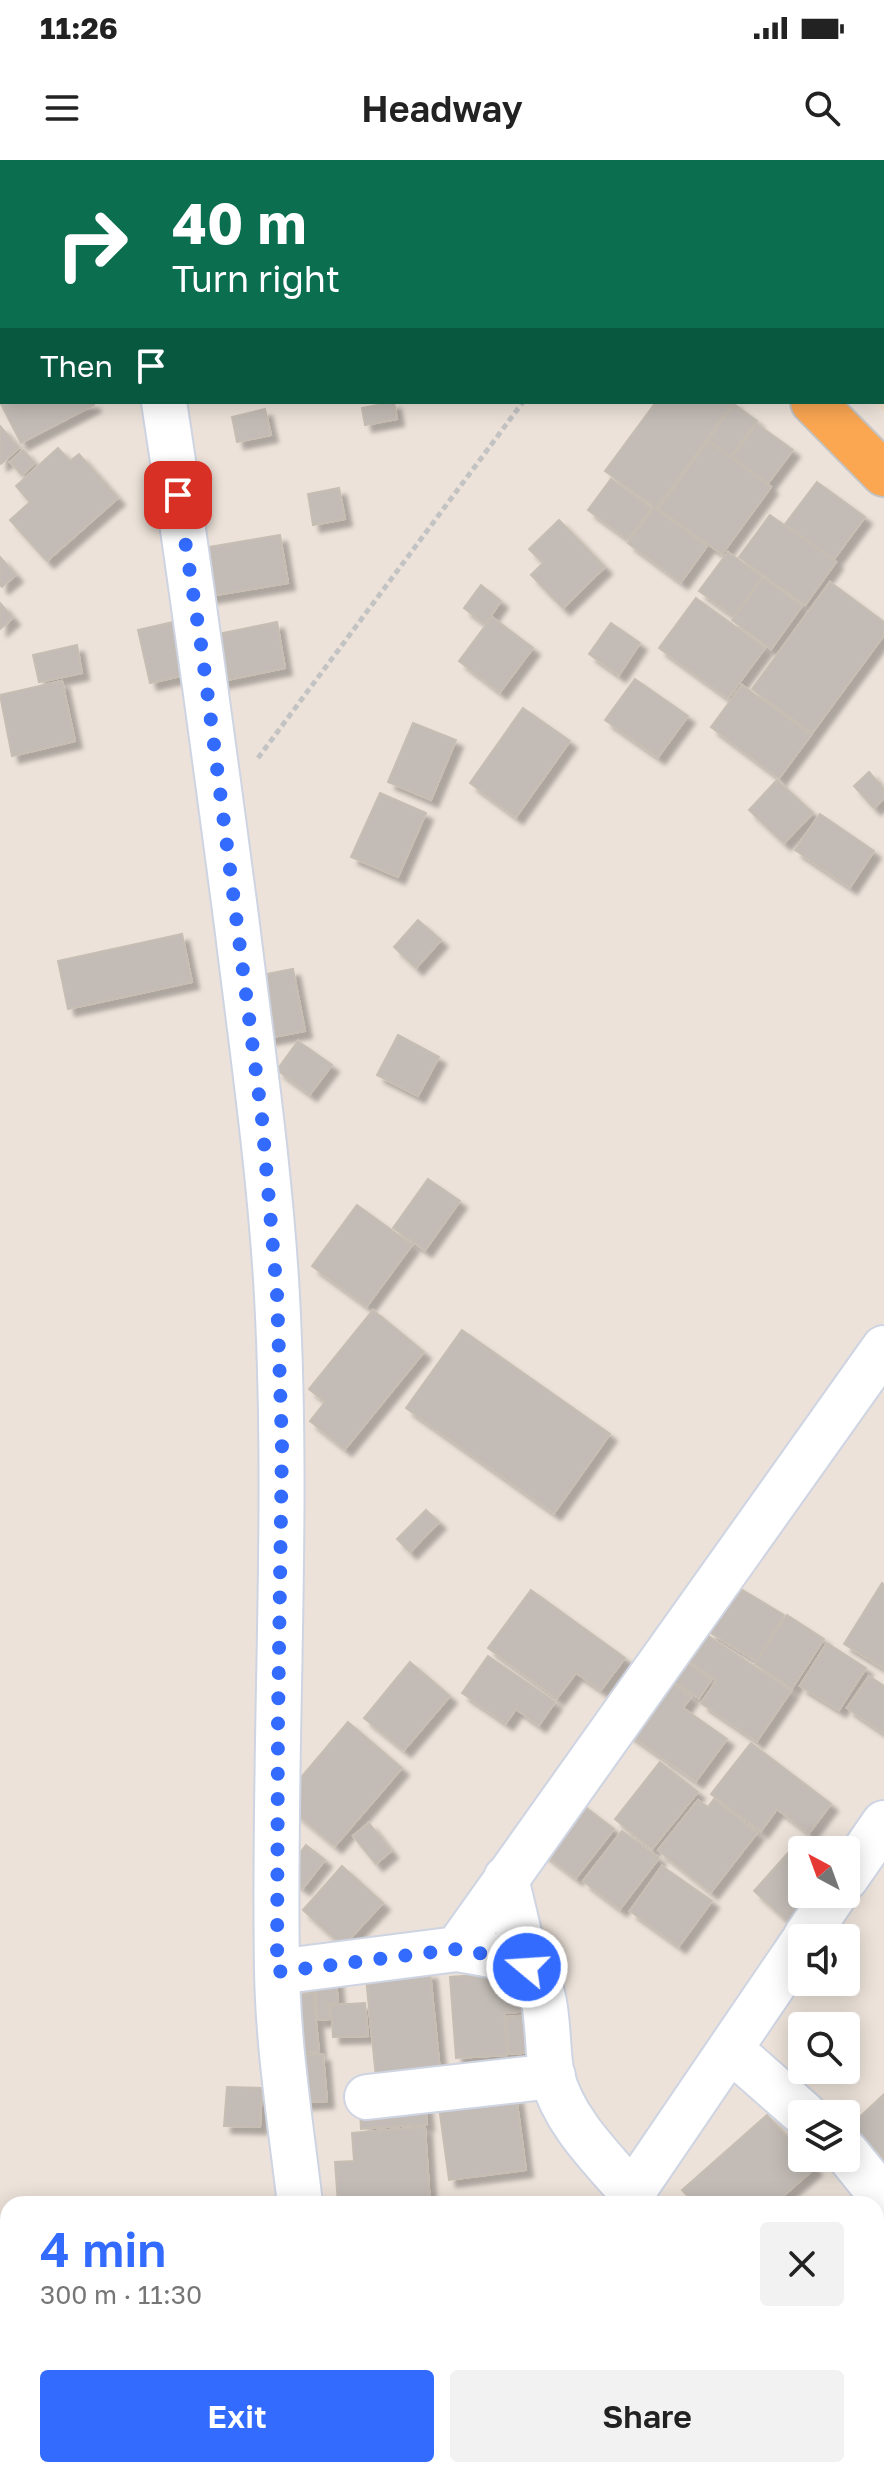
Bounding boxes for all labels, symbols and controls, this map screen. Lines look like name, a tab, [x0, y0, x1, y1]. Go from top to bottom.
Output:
text: 11:26	[40, 10, 118, 46]
icon: menu	[40, 86, 84, 130]
icon: search	[800, 86, 844, 130]
text: Headway	[361, 87, 523, 130]
text: 40 m	[172, 189, 306, 256]
icon: right	[40, 192, 144, 296]
text: Turn right	[172, 257, 340, 300]
icon: arrive	[129, 344, 173, 388]
text: Then	[40, 348, 113, 384]
pin	[144, 461, 212, 529]
icon: arrive	[156, 473, 200, 517]
north arrow	[788, 1836, 860, 1908]
map controls	[788, 1836, 860, 2172]
button: sound	[788, 1924, 860, 1996]
position arrow	[485, 1925, 569, 2009]
button: search	[788, 2012, 860, 2084]
button: layers	[788, 2100, 860, 2172]
text: 4 min	[40, 2220, 166, 2278]
button: close	[760, 2222, 844, 2306]
text: 300 m · 11:30	[40, 2279, 202, 2310]
button: Exit	[40, 2370, 434, 2462]
button: Share	[450, 2370, 844, 2462]

